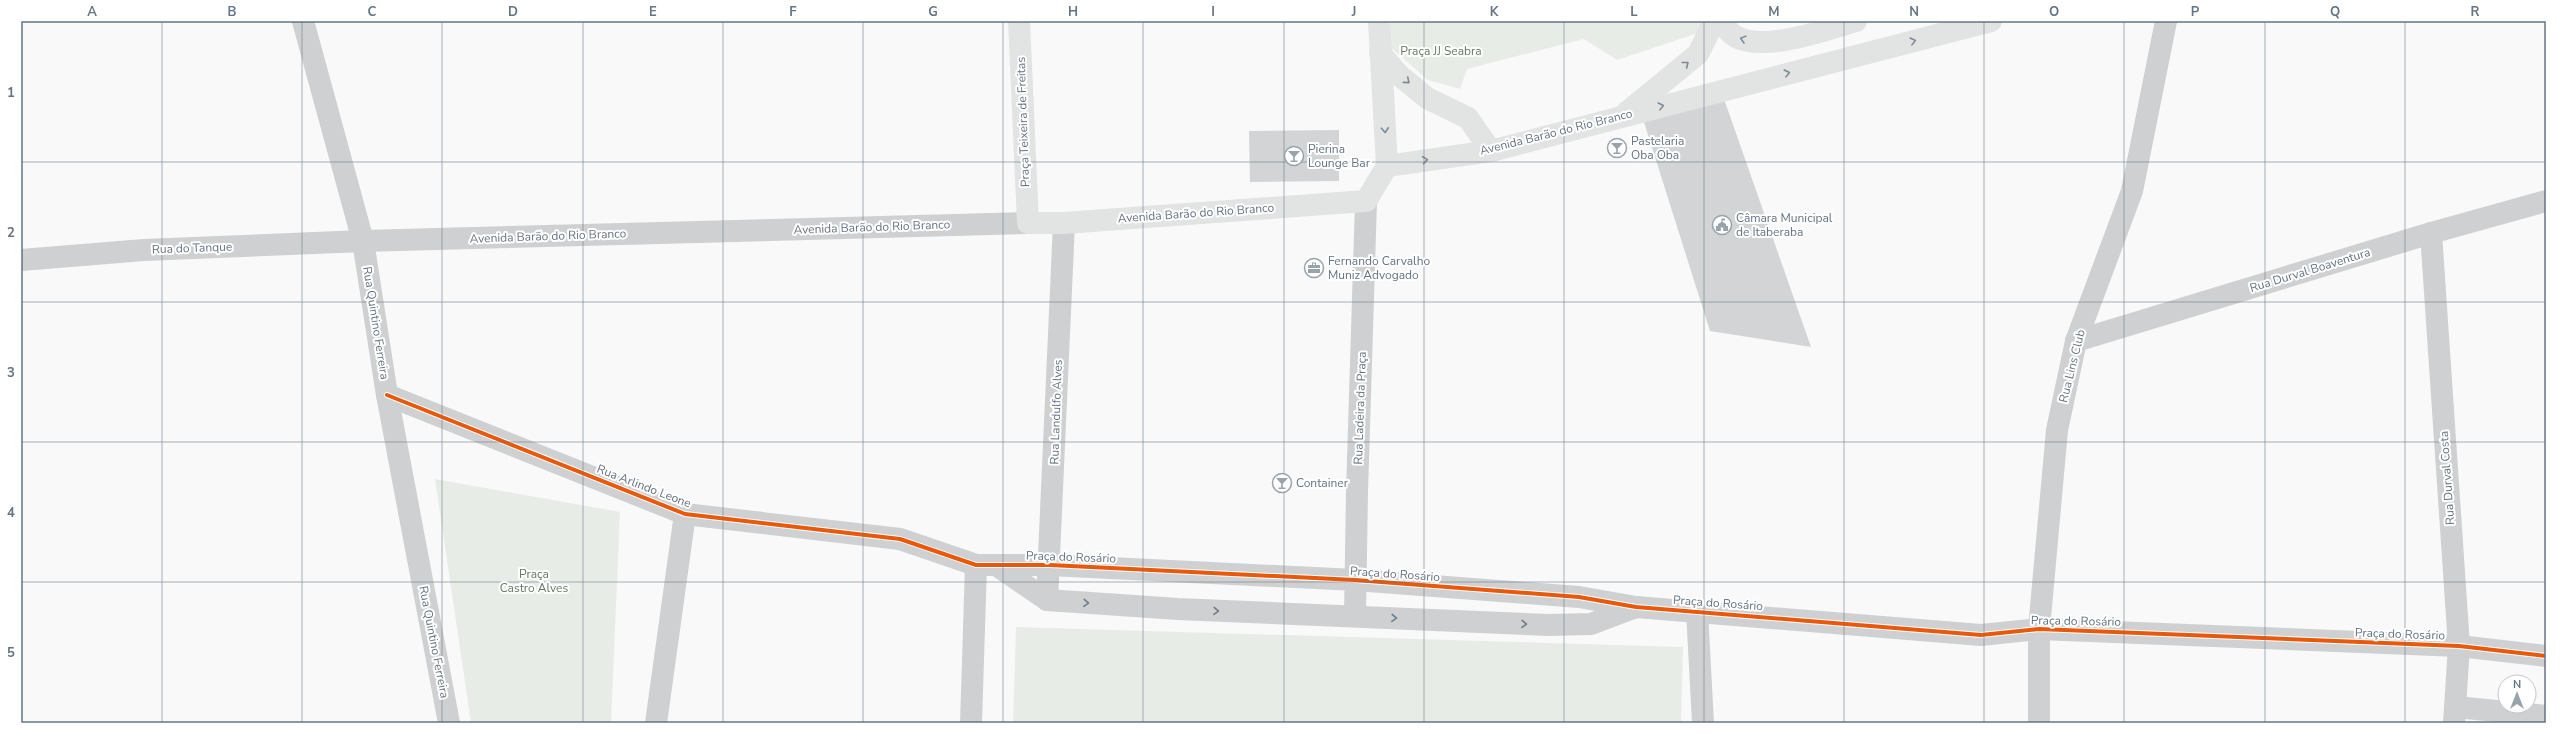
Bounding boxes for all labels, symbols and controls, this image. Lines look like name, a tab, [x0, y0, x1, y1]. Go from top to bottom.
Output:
text: A	[87, 3, 97, 21]
text: B	[228, 3, 237, 21]
text: C	[368, 3, 377, 21]
text: D	[508, 3, 518, 21]
text: E	[649, 3, 657, 21]
text: F	[789, 3, 797, 21]
text: G	[928, 3, 938, 21]
text: H	[1068, 3, 1078, 21]
text: I	[1211, 3, 1215, 21]
text: J	[1351, 3, 1356, 21]
text: K	[1490, 3, 1499, 21]
text: L	[1630, 3, 1638, 21]
text: M	[1768, 3, 1780, 21]
text: N	[1909, 3, 1919, 21]
text: O	[2049, 3, 2059, 21]
text: P	[2191, 3, 2200, 21]
text: Q	[2330, 3, 2340, 21]
text: R	[2471, 3, 2480, 21]
one-way arrow	[1740, 35, 1747, 44]
one-way arrow	[1909, 37, 1916, 46]
park label: Praça JJ Seabra	[1400, 43, 1482, 59]
street label: Praça Teixeira de Freitas	[1013, 56, 1033, 187]
one-way arrow	[1681, 61, 1688, 68]
one-way arrow	[1784, 70, 1790, 78]
one-way arrow	[1402, 77, 1410, 84]
text: 1	[7, 84, 15, 102]
one-way arrow	[1658, 102, 1664, 110]
street label: Avenida Barão do Rio Branco	[1478, 105, 1634, 159]
one-way arrow	[1380, 127, 1389, 133]
place label: Pastelaria Oba Oba	[1631, 133, 1684, 163]
bar icon: Pastelaria Oba Oba	[1606, 137, 1628, 159]
place label: Pierina Lounge Bar	[1308, 141, 1371, 171]
bar icon: Pierina Lounge Bar	[1283, 145, 1305, 167]
one-way arrow	[1422, 156, 1428, 165]
street label: Avenida Barão do Rio Branco	[1117, 200, 1275, 226]
place label: Câmara Municipal de Itaberaba	[1736, 210, 1833, 240]
public building icon: Câmara Municipal de Itaberaba	[1711, 214, 1733, 236]
street label: Avenida Barão do Rio Branco	[793, 216, 951, 238]
text: 2	[7, 224, 15, 242]
street label: Avenida Barão do Rio Branco	[469, 225, 627, 247]
street label: Rua do Tanque	[151, 239, 233, 257]
street label: Rua Durval Boaventura	[2248, 244, 2372, 296]
place label: Fernando Carvalho Muniz Advogado	[1328, 253, 1430, 283]
office icon: Fernando Carvalho Muniz Advogado	[1303, 257, 1325, 279]
street label: Rua Quintino Ferreira	[359, 265, 393, 381]
street label: Rua Lins Club	[2055, 328, 2089, 404]
street label: Rua Ladeira da Praça	[1350, 351, 1370, 465]
street label: Rua Landulfo Alves	[1046, 359, 1066, 465]
text: 3	[7, 364, 15, 382]
street label: Rua Durval Costa	[2436, 430, 2458, 526]
street label: Rua Arlindo Leone	[595, 461, 693, 511]
bar icon: Container	[1271, 472, 1293, 494]
place label: Container	[1296, 475, 1349, 491]
text: 4	[7, 504, 15, 522]
street label: Praça do Rosário	[1026, 547, 1117, 567]
street label: Praça do Rosário	[1349, 563, 1441, 585]
park label: Praça Castro Alves	[500, 566, 568, 596]
street label: Rua Quintino Ferreira	[415, 584, 453, 700]
street label: Praça do Rosário	[1672, 592, 1764, 614]
one-way arrow	[1083, 598, 1089, 607]
one-way arrow	[1213, 607, 1219, 615]
street label: Praça do Rosário	[2031, 612, 2122, 630]
one-way arrow	[1391, 613, 1397, 622]
one-way arrow	[1521, 620, 1527, 628]
street label: Praça do Rosário	[2355, 624, 2446, 644]
text: 5	[7, 644, 15, 662]
north arrow	[2497, 674, 2537, 714]
text: N	[2513, 677, 2521, 692]

